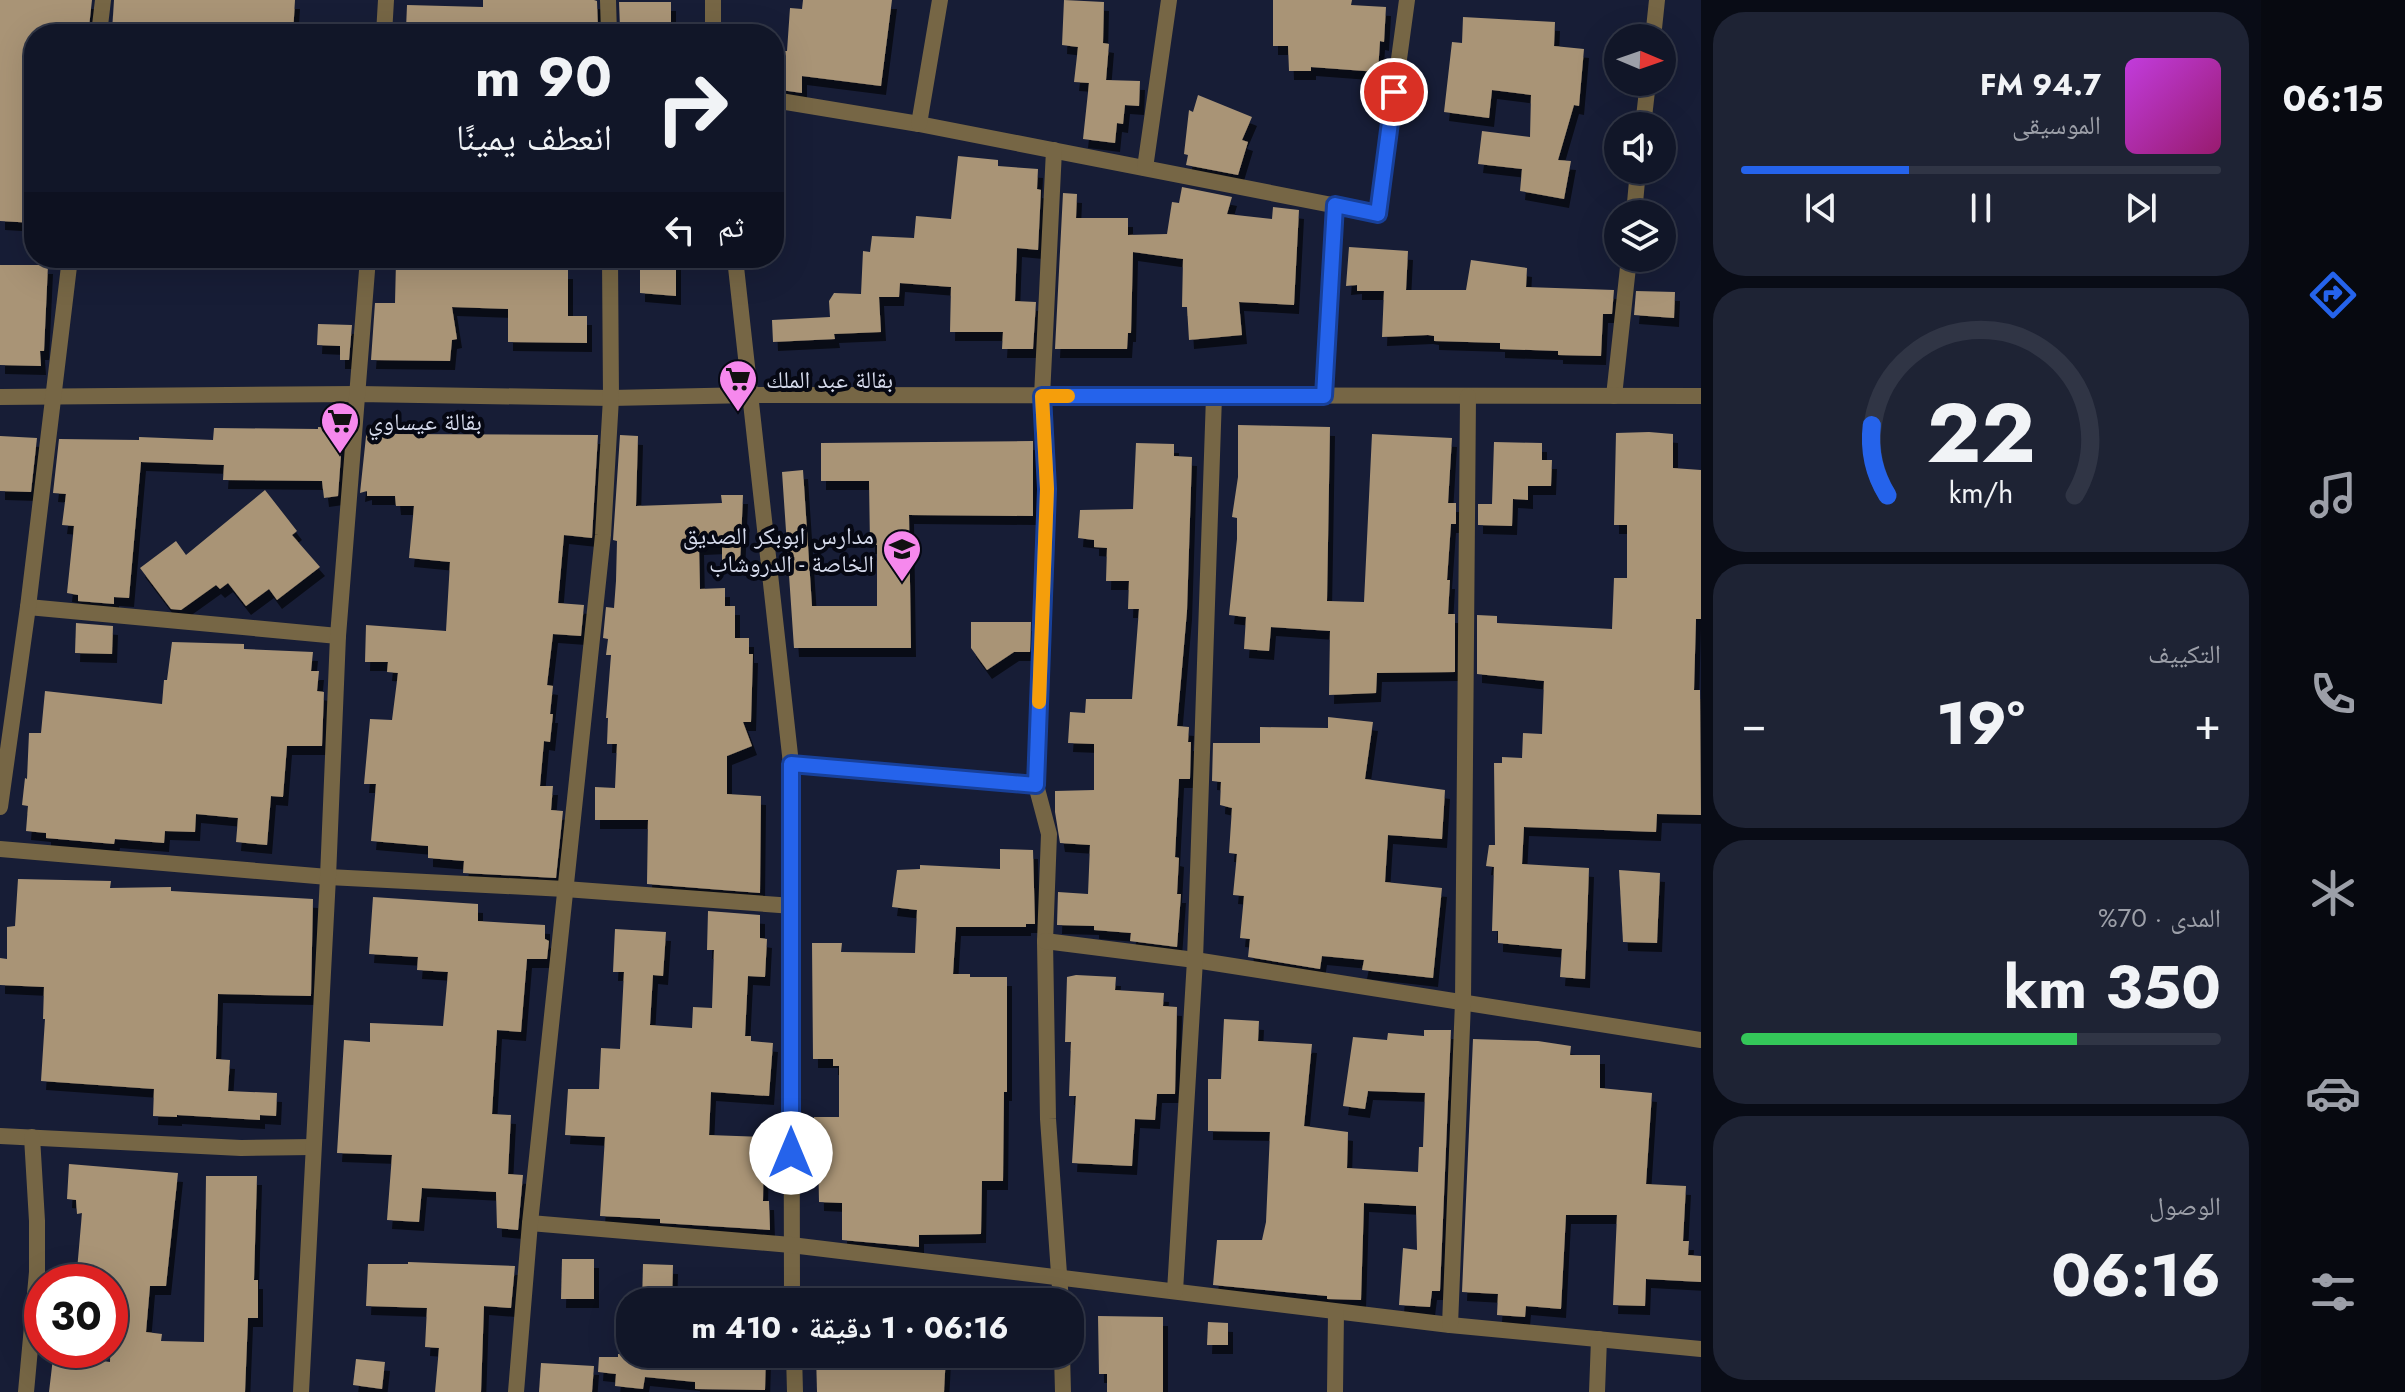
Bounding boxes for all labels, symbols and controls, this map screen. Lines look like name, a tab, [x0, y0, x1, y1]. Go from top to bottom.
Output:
north arrow	[1604, 24, 1676, 96]
map controls	[1604, 24, 1676, 272]
text: 90 m	[475, 36, 612, 117]
icon: right	[640, 56, 744, 160]
pin	[1360, 58, 1428, 126]
text: 94.7 FM	[1980, 63, 2101, 106]
icon: arrive	[1372, 70, 1416, 114]
text: 06:15	[2282, 72, 2384, 124]
text: الموسيقى	[2012, 106, 2101, 144]
text: انعطف يمينًا	[456, 111, 612, 163]
button: sound	[1604, 112, 1676, 184]
icon: previous	[1799, 186, 1843, 230]
icon: pause	[1959, 186, 2003, 230]
icon: next	[2119, 186, 2163, 230]
button: layers	[1604, 200, 1676, 272]
text: ثم	[718, 205, 744, 248]
icon: left	[658, 208, 702, 252]
icon: directions	[2305, 267, 2361, 323]
supermarket icon: بقالة عبد الملك	[717, 358, 759, 413]
place label: بقالة عبد الملك	[766, 362, 893, 397]
text: 22	[1926, 373, 2036, 493]
supermarket icon: بقالة عيساوي	[319, 400, 361, 455]
place label: بقالة عيساوي	[368, 404, 482, 441]
icon: music	[2305, 467, 2361, 523]
text: km/h	[1949, 472, 2013, 514]
place label: مدارس ابوبكر الصديق الخاصة - الدروشاب	[683, 518, 874, 581]
school or university icon: مدارس ابوبكر الصديق الخاصة - الدروشاب	[881, 528, 923, 583]
text: التكييف	[2148, 635, 2221, 673]
icon: phone	[2305, 666, 2361, 722]
text: 19°	[1936, 680, 2025, 767]
text: −	[1741, 692, 1767, 756]
text: +	[2194, 692, 2221, 756]
icon: climate	[2305, 865, 2361, 921]
text: المدى · 70%	[2098, 899, 2221, 937]
text: 350 km	[2003, 944, 2221, 1031]
icon: car	[2305, 1065, 2361, 1121]
position arrow	[749, 1111, 833, 1195]
text: الوصول	[2149, 1187, 2221, 1225]
text: 06:16	[2051, 1232, 2221, 1319]
speed limit sign: 30	[24, 1264, 128, 1368]
icon: filters	[2305, 1264, 2361, 1320]
text: 06:16 · 1 دقيقة · 410 m	[691, 1306, 1009, 1349]

